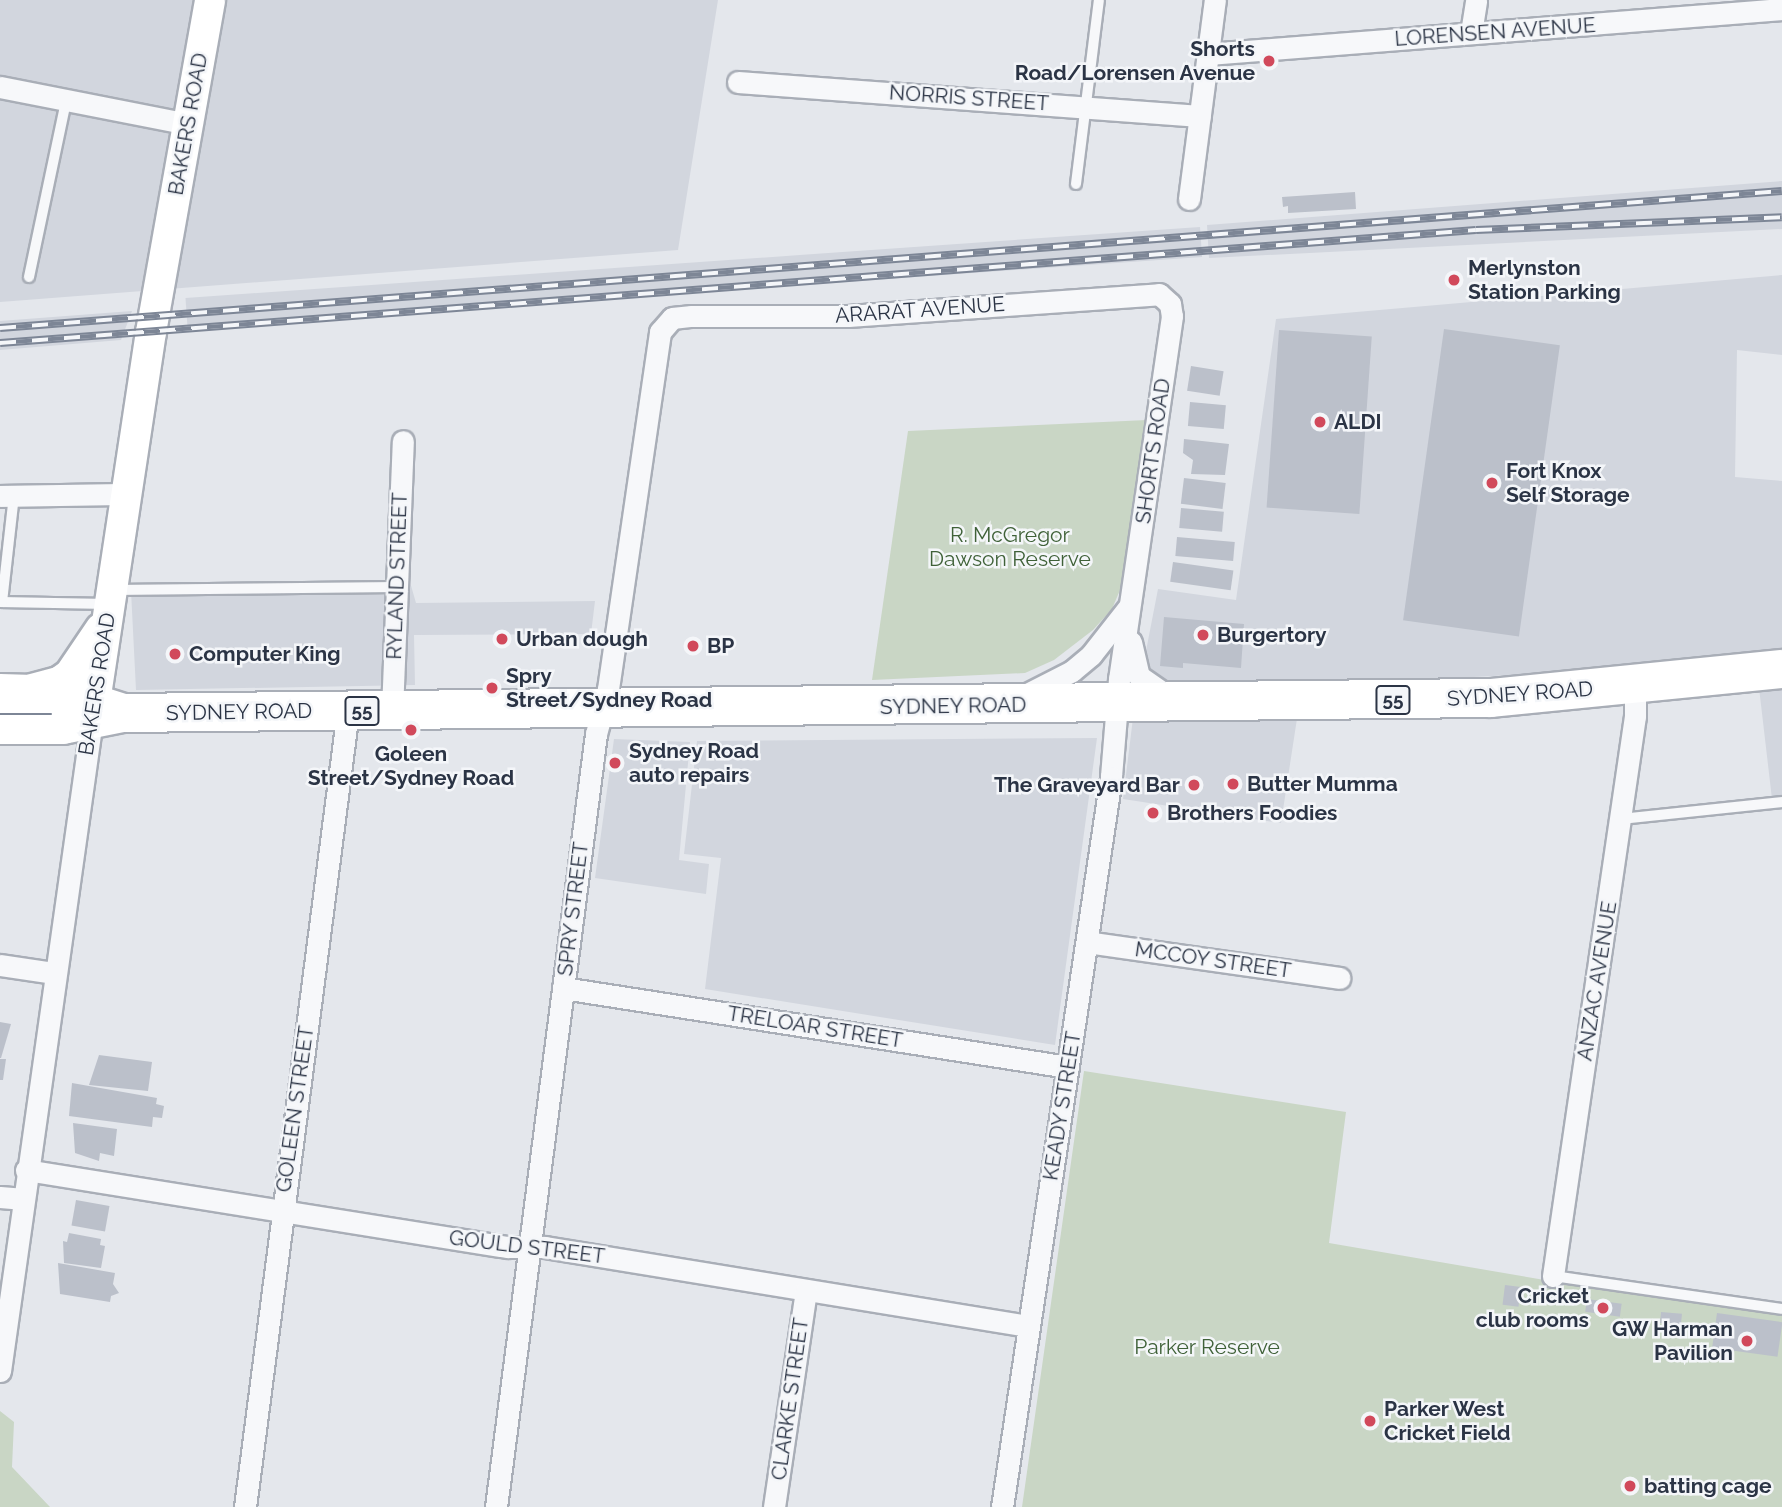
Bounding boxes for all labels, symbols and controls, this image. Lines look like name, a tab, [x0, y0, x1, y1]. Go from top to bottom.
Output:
street label: LORENSEN AVENUE	[1393, 12, 1597, 52]
place label: Shorts Road/Lorensen Avenue	[1014, 36, 1255, 86]
street label: BAKERS ROAD	[163, 51, 213, 197]
marker: Shorts Road/Lorensen Avenue	[1261, 53, 1277, 69]
street label: NORRIS STREET	[888, 80, 1050, 116]
place label: Merlynston Station Parking	[1468, 255, 1621, 305]
marker: Merlynston Station Parking	[1446, 272, 1462, 288]
street label: ARARAT AVENUE	[834, 291, 1006, 329]
street label: SHORTS ROAD	[1130, 377, 1176, 525]
place label: ALDI	[1334, 409, 1381, 435]
marker: ALDI	[1312, 414, 1328, 430]
place label: Fort Knox Self Storage	[1506, 458, 1630, 508]
marker: Fort Knox Self Storage	[1484, 475, 1500, 491]
street label: RYLAND STREET	[381, 492, 413, 660]
park label: R. McGregor Dawson Reserve	[929, 522, 1091, 572]
street label: BAKERS ROAD	[73, 611, 121, 757]
place label: Burgertory	[1217, 622, 1327, 648]
place label: Urban dough	[516, 626, 648, 652]
marker: Burgertory	[1195, 627, 1211, 643]
marker: Urban dough	[494, 631, 510, 647]
place label: BP	[707, 633, 734, 659]
marker: BP	[685, 638, 701, 654]
place label: Computer King	[189, 641, 341, 667]
marker: Computer King	[167, 646, 183, 662]
place label: Spry Street/Sydney Road	[506, 663, 713, 713]
street label: SYDNEY ROAD	[1446, 676, 1594, 712]
marker: Spry Street/Sydney Road	[484, 680, 500, 696]
road number: 55	[1374, 684, 1412, 716]
street label: SYDNEY ROAD	[879, 692, 1027, 720]
road number: 55	[343, 696, 381, 726]
street label: SYDNEY ROAD	[165, 698, 313, 726]
marker: Goleen Street/Sydney Road	[403, 722, 419, 738]
place label: Sydney Road auto repairs	[629, 738, 760, 788]
place label: Goleen Street/Sydney Road	[308, 741, 514, 791]
marker: Sydney Road auto repairs	[607, 755, 623, 771]
place label: Butter Mumma	[1247, 771, 1398, 797]
place label: The Graveyard Bar	[994, 772, 1180, 798]
marker: Butter Mumma	[1225, 776, 1241, 792]
marker: The Graveyard Bar	[1186, 777, 1202, 793]
place label: Brothers Foodies	[1167, 800, 1337, 826]
marker: Brothers Foodies	[1145, 805, 1161, 821]
street label: SPRY STREET	[552, 840, 594, 978]
street label: ANZAC AVENUE	[1572, 899, 1622, 1063]
street label: MCCOY STREET	[1133, 937, 1293, 983]
street label: TRELOAR STREET	[726, 1001, 904, 1053]
street label: GOLEEN STREET	[271, 1024, 319, 1194]
street label: KEADY STREET	[1038, 1029, 1086, 1183]
street label: GOULD STREET	[448, 1225, 606, 1269]
place label: Cricket club rooms	[1476, 1283, 1589, 1333]
marker: Cricket club rooms	[1595, 1300, 1611, 1316]
street label: CLARKE STREET	[766, 1316, 814, 1482]
place label: GW Harman Pavilion	[1611, 1316, 1733, 1366]
marker: GW Harman Pavilion	[1739, 1333, 1755, 1349]
park label: Parker Reserve	[1134, 1334, 1280, 1360]
place label: Parker West Cricket Field	[1384, 1396, 1511, 1446]
marker: Parker West Cricket Field	[1362, 1413, 1378, 1429]
place label: batting cage	[1644, 1473, 1772, 1499]
marker: batting cage	[1622, 1478, 1638, 1494]

